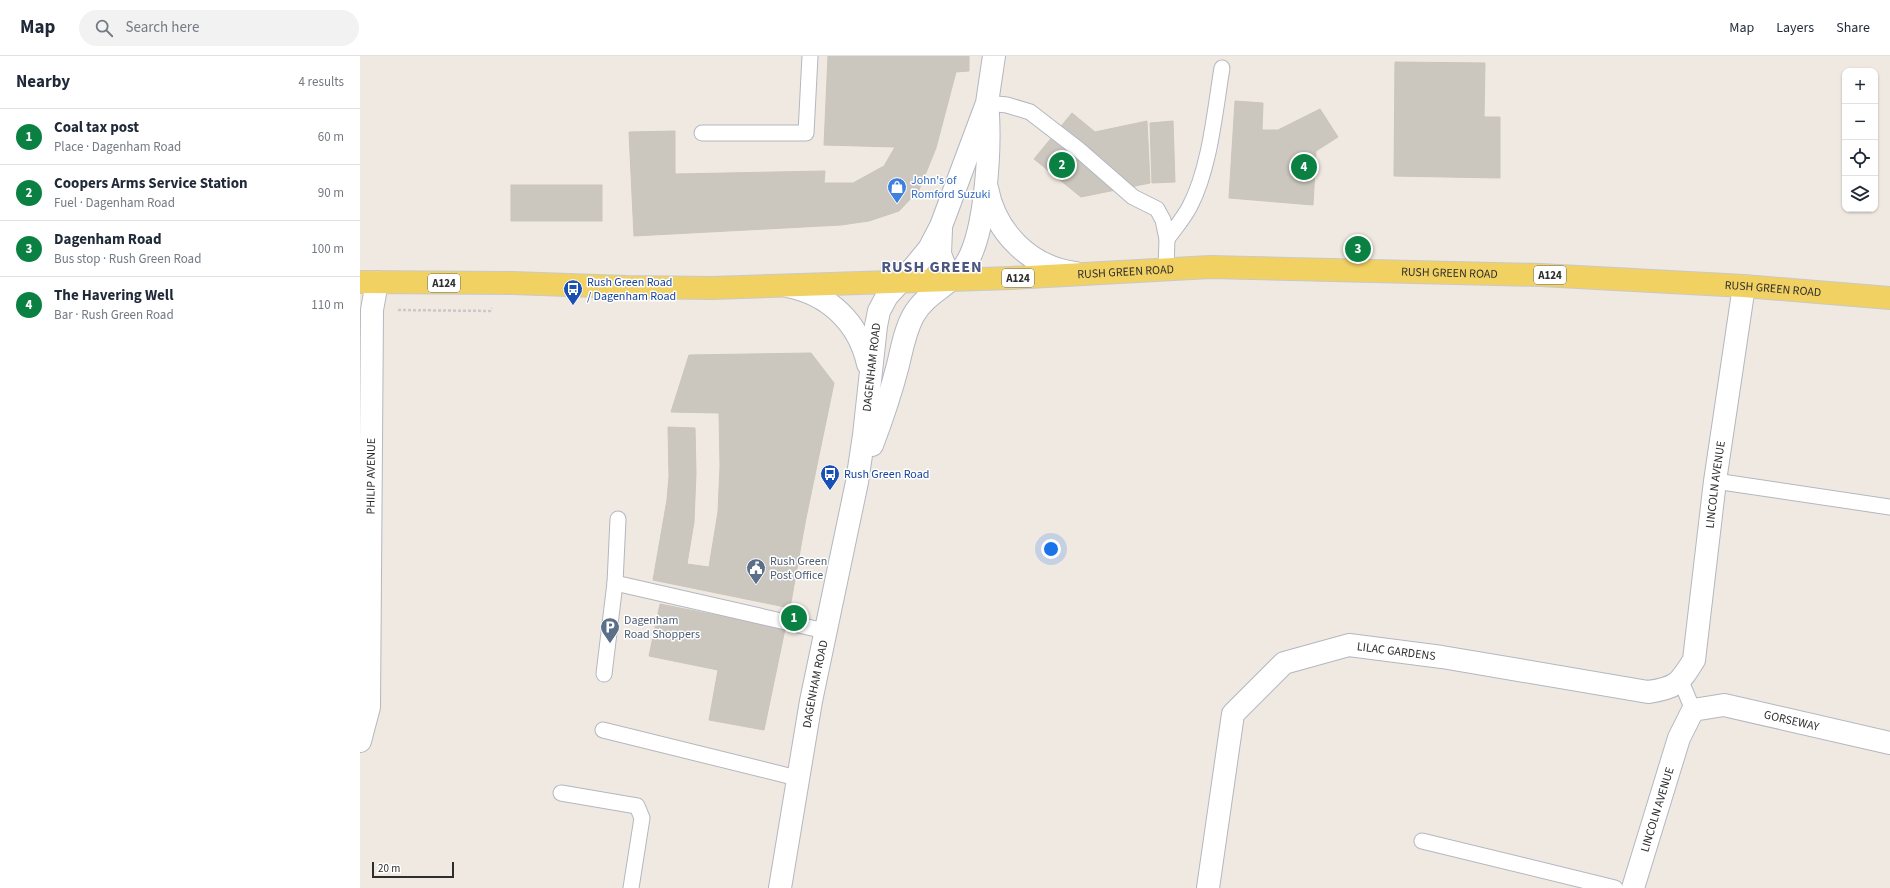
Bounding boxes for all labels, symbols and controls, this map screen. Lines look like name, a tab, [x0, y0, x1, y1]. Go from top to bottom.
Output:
search box	[79, 10, 359, 46]
text: Map	[20, 14, 55, 41]
icon: search	[93, 17, 115, 39]
text: Search here	[125, 17, 199, 38]
text: Map	[1729, 18, 1754, 38]
text: Layers	[1776, 18, 1814, 38]
text: Share	[1836, 18, 1870, 38]
map controls	[1842, 68, 1878, 212]
button: +	[1842, 68, 1878, 104]
text: Nearby	[16, 70, 70, 94]
text: 4 results	[299, 73, 344, 91]
button: −	[1842, 104, 1878, 140]
text: Coal tax post	[54, 117, 139, 138]
text: 1	[26, 128, 32, 146]
text: 60 m	[318, 128, 344, 146]
text: Place · Dagenham Road	[54, 138, 181, 156]
button: locate	[1842, 140, 1878, 176]
pin: 2	[1049, 150, 1075, 180]
pin: 4	[1291, 152, 1317, 182]
place label: John's of Romford Suzuki	[911, 172, 991, 203]
text: Coopers Arms Service Station	[54, 173, 248, 194]
shop icon: John's of Romford Suzuki	[886, 176, 908, 204]
button: layers	[1842, 176, 1878, 212]
text: 2	[26, 184, 32, 202]
text: 90 m	[318, 184, 344, 202]
text: Fuel · Dagenham Road	[54, 194, 175, 212]
text: Dagenham Road	[54, 229, 162, 250]
pin: 3	[1345, 234, 1371, 264]
text: 3	[26, 240, 32, 258]
text: 100 m	[311, 240, 344, 258]
text: Bus stop · Rush Green Road	[54, 250, 201, 268]
district label: RUSH GREEN	[881, 256, 983, 278]
street label: RUSH GREEN ROAD	[1077, 261, 1174, 283]
street label: RUSH GREEN ROAD	[1401, 264, 1498, 283]
road number: A124	[1534, 266, 1566, 284]
road number: A124	[1002, 269, 1034, 287]
road number: A124	[428, 274, 460, 292]
place label: Rush Green Road / Dagenham Road	[587, 274, 676, 305]
street label: RUSH GREEN ROAD	[1724, 277, 1822, 301]
bus stop icon: Rush Green Road / Dagenham Road	[562, 278, 584, 306]
text: The Havering Well	[54, 285, 173, 306]
text: 4	[26, 296, 32, 314]
text: 110 m	[311, 296, 344, 314]
text: Bar · Rush Green Road	[54, 306, 174, 324]
street label: DAGENHAM ROAD	[859, 322, 885, 413]
street label: PHILIP AVENUE	[362, 438, 380, 515]
street label: LINCOLN AVENUE	[1702, 440, 1730, 529]
bus stop icon: Rush Green Road	[819, 463, 841, 491]
place label: Rush Green Road	[844, 466, 929, 483]
your location	[1041, 539, 1061, 559]
place label: Rush Green Post Office	[770, 553, 827, 584]
public building icon: Rush Green Post Office	[745, 557, 767, 585]
pin: 1	[781, 603, 807, 633]
place label: Dagenham Road Shoppers	[624, 612, 700, 643]
parking icon: Dagenham Road Shoppers	[599, 616, 621, 644]
street label: LILAC GARDENS	[1356, 638, 1437, 665]
street label: DAGENHAM ROAD	[799, 639, 833, 729]
street label: GORSEWAY	[1762, 706, 1821, 736]
street label: LINCOLN AVENUE	[1636, 765, 1679, 854]
scale bar	[372, 860, 454, 879]
text: 20 m	[378, 861, 400, 876]

